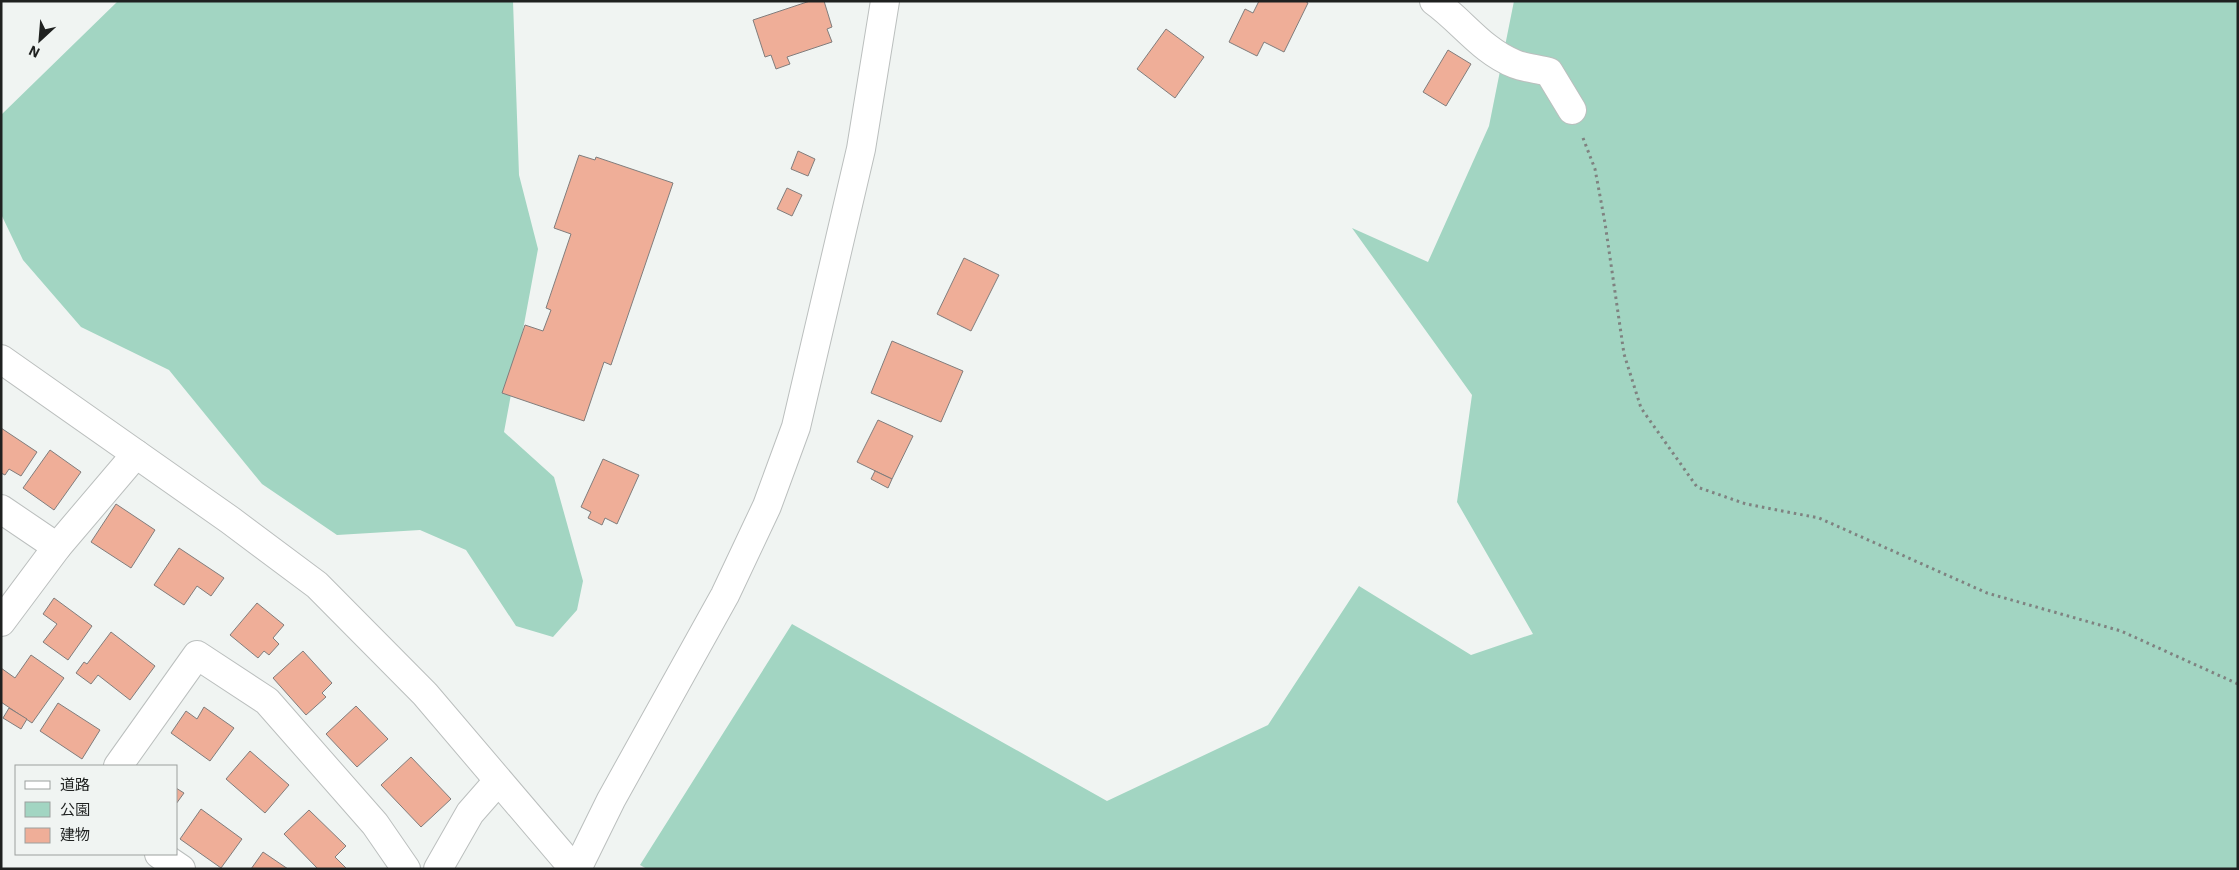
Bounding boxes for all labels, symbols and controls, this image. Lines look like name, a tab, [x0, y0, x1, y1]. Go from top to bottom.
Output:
north arrow	[15, 15, 65, 65]
text: N	[26, 41, 43, 62]
legend	[15, 765, 178, 855]
text: 道路	[60, 775, 90, 794]
text: 公園	[60, 800, 90, 819]
text: 建物	[60, 825, 90, 844]

